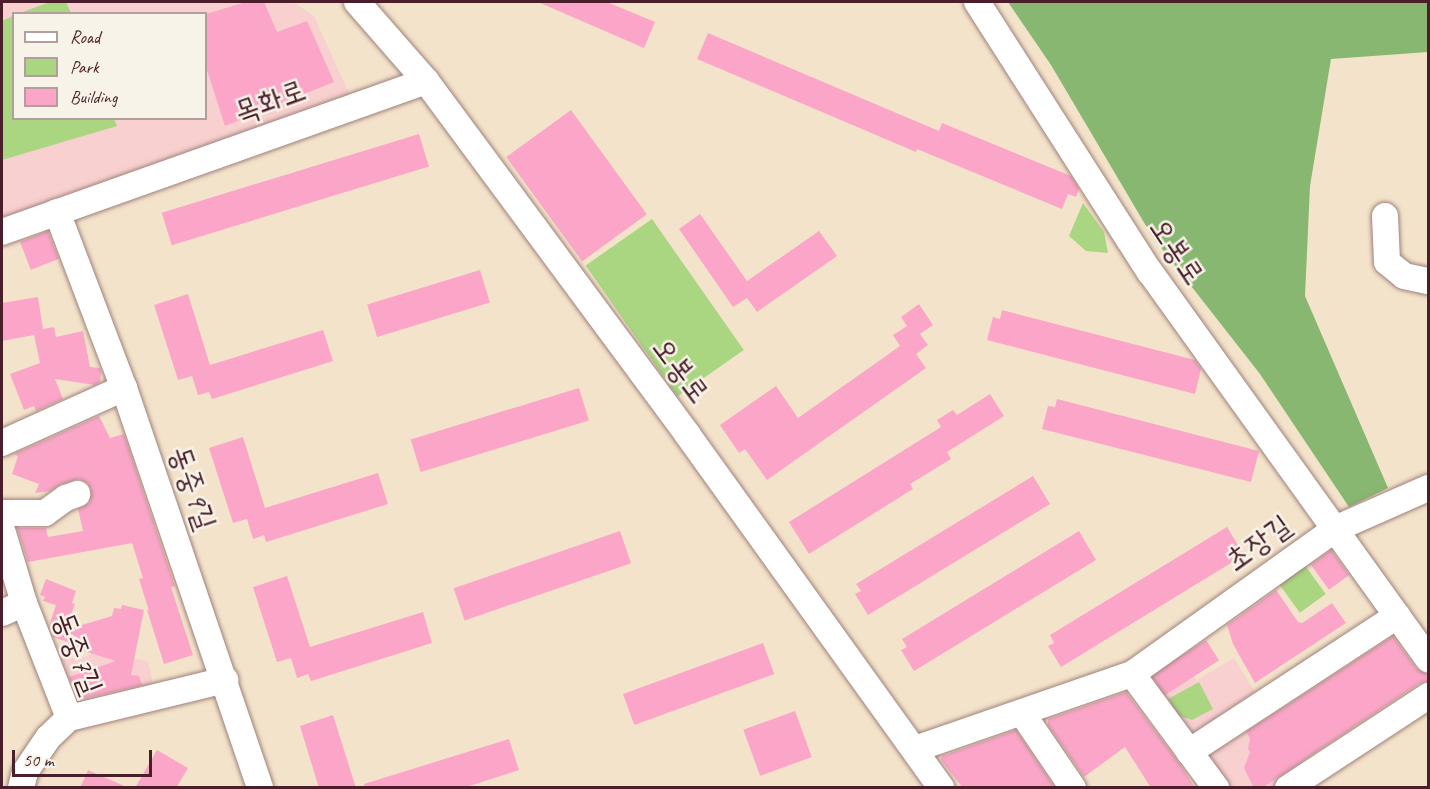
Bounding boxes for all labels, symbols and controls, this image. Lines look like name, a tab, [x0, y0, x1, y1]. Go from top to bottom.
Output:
legend	[12, 12, 207, 120]
text: Road	[70, 26, 100, 48]
text: Park	[70, 56, 99, 78]
street label: 목화로	[230, 72, 310, 130]
text: Building	[70, 86, 117, 108]
street label: 오봉로	[1142, 211, 1212, 291]
street label: 오봉로	[645, 330, 717, 410]
street label: 동중9길	[162, 442, 224, 534]
street label: 초장길	[1218, 507, 1298, 579]
street label: 동중7길	[46, 606, 110, 700]
scale bar	[15, 738, 154, 776]
text: 50 m	[23, 749, 54, 771]

